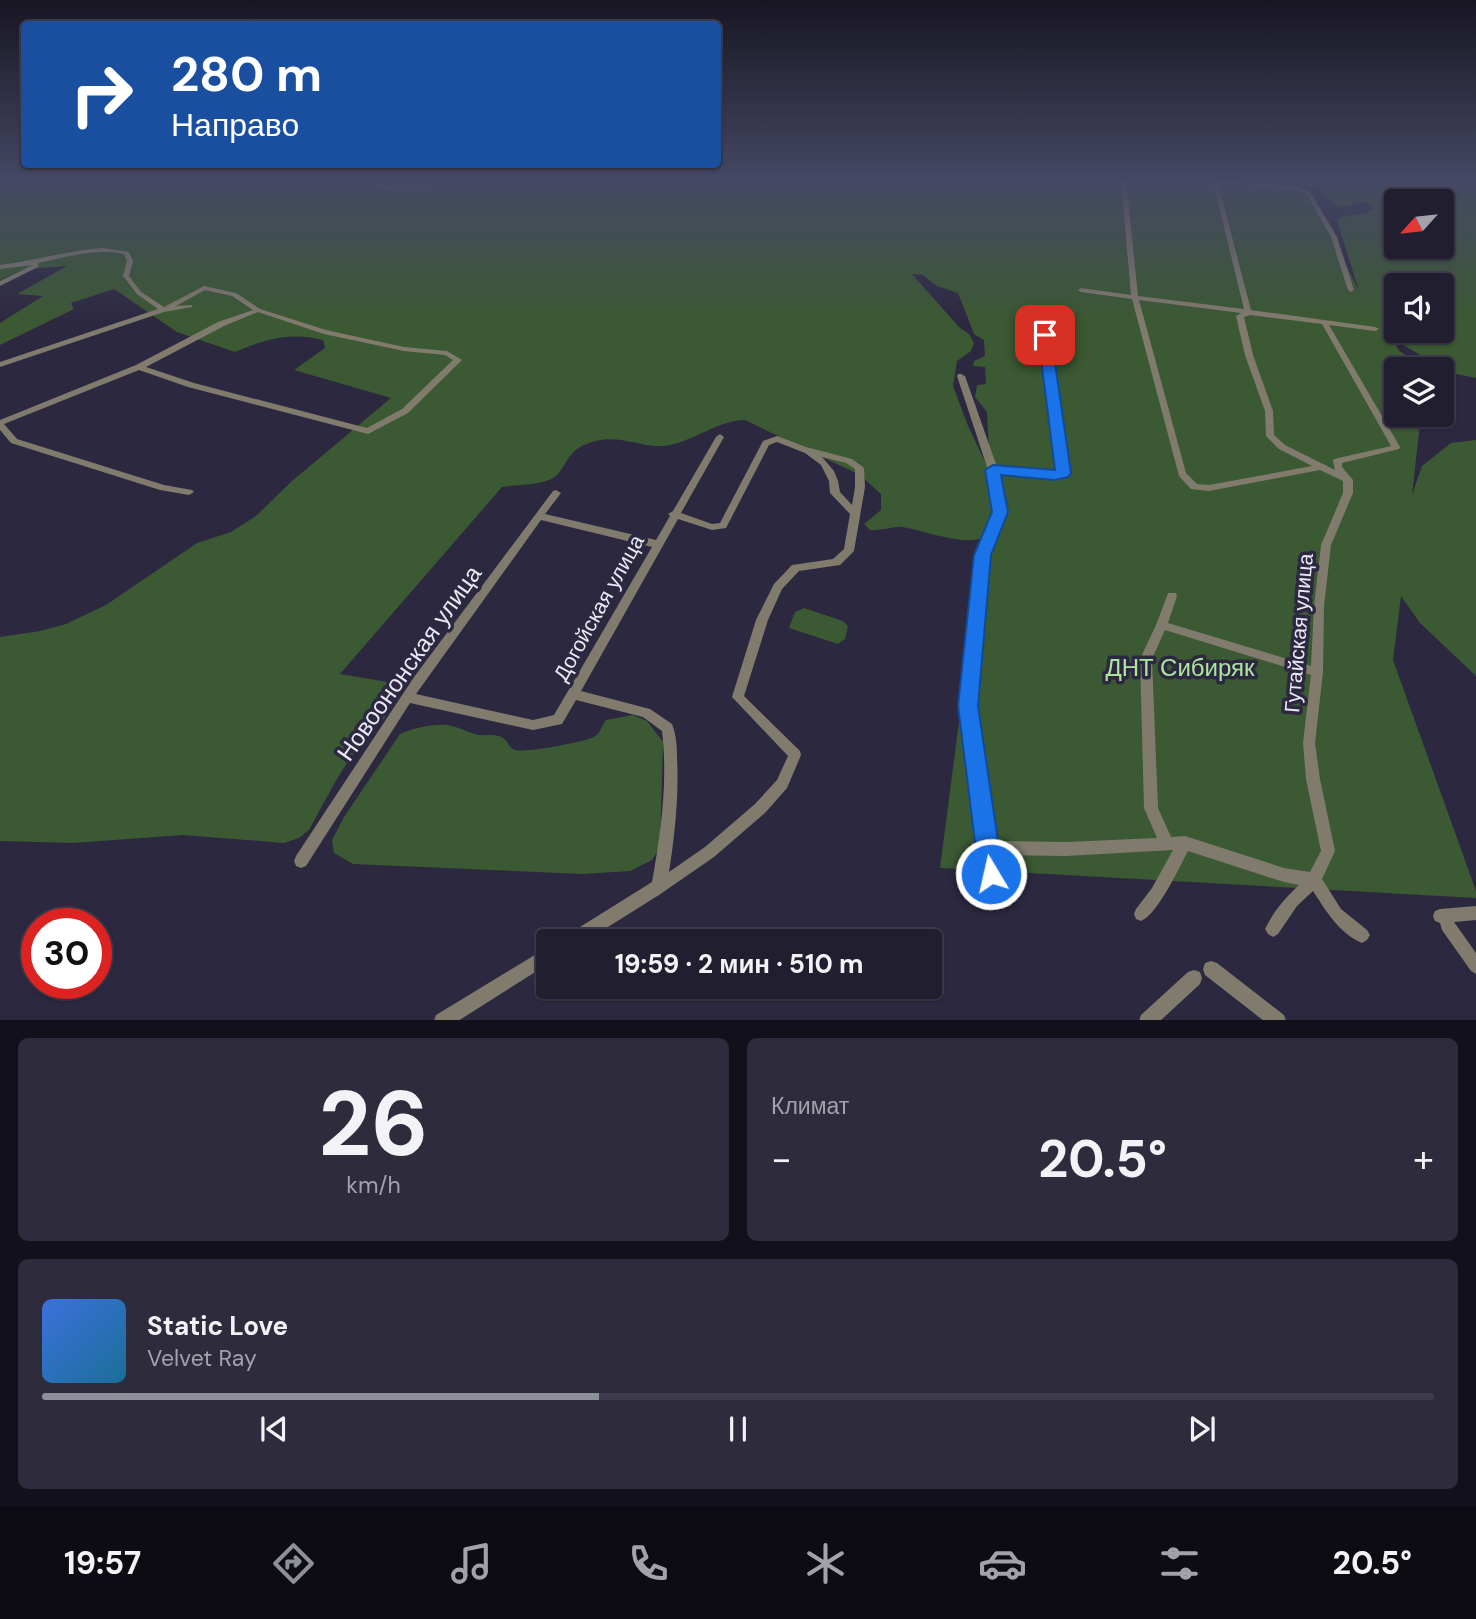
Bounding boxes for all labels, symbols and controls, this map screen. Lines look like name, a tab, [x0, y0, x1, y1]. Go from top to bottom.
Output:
text: 280 m	[171, 42, 322, 106]
icon: right	[56, 49, 147, 140]
text: Направо	[171, 104, 299, 146]
north arrow	[1384, 189, 1454, 259]
map controls	[1384, 189, 1454, 427]
button: sound	[1384, 273, 1454, 343]
pin	[1015, 305, 1075, 365]
icon: arrive	[1026, 316, 1064, 354]
button: layers	[1384, 357, 1454, 427]
street label: Догойская улица	[547, 530, 651, 686]
street label: Гутайская улица	[1278, 552, 1320, 714]
street label: Новоононская улица	[330, 559, 488, 767]
park label: ДНТ Сибиряк	[1105, 652, 1255, 683]
position arrow	[954, 837, 1028, 911]
speed limit sign: 30	[21, 908, 112, 999]
text: 19:59 · 2 мин · 510 m	[615, 947, 863, 981]
text: 26	[318, 1065, 429, 1183]
text: Климат	[771, 1091, 849, 1121]
text: 20.5°	[1038, 1125, 1167, 1193]
text: −	[771, 1134, 792, 1184]
text: +	[1413, 1134, 1434, 1184]
text: km/h	[346, 1170, 401, 1200]
text: Static Love	[147, 1309, 288, 1343]
text: Velvet Ray	[147, 1343, 257, 1373]
icon: previous	[255, 1410, 293, 1448]
icon: pause	[719, 1410, 757, 1448]
icon: next	[1183, 1410, 1221, 1448]
icon: directions	[269, 1539, 318, 1588]
icon: music	[447, 1539, 496, 1588]
icon: phone	[624, 1539, 673, 1588]
icon: climate	[801, 1539, 850, 1588]
icon: car	[978, 1539, 1027, 1588]
icon: filters	[1155, 1539, 1204, 1588]
text: 19:57	[64, 1542, 141, 1584]
text: 20.5°	[1333, 1542, 1412, 1584]

